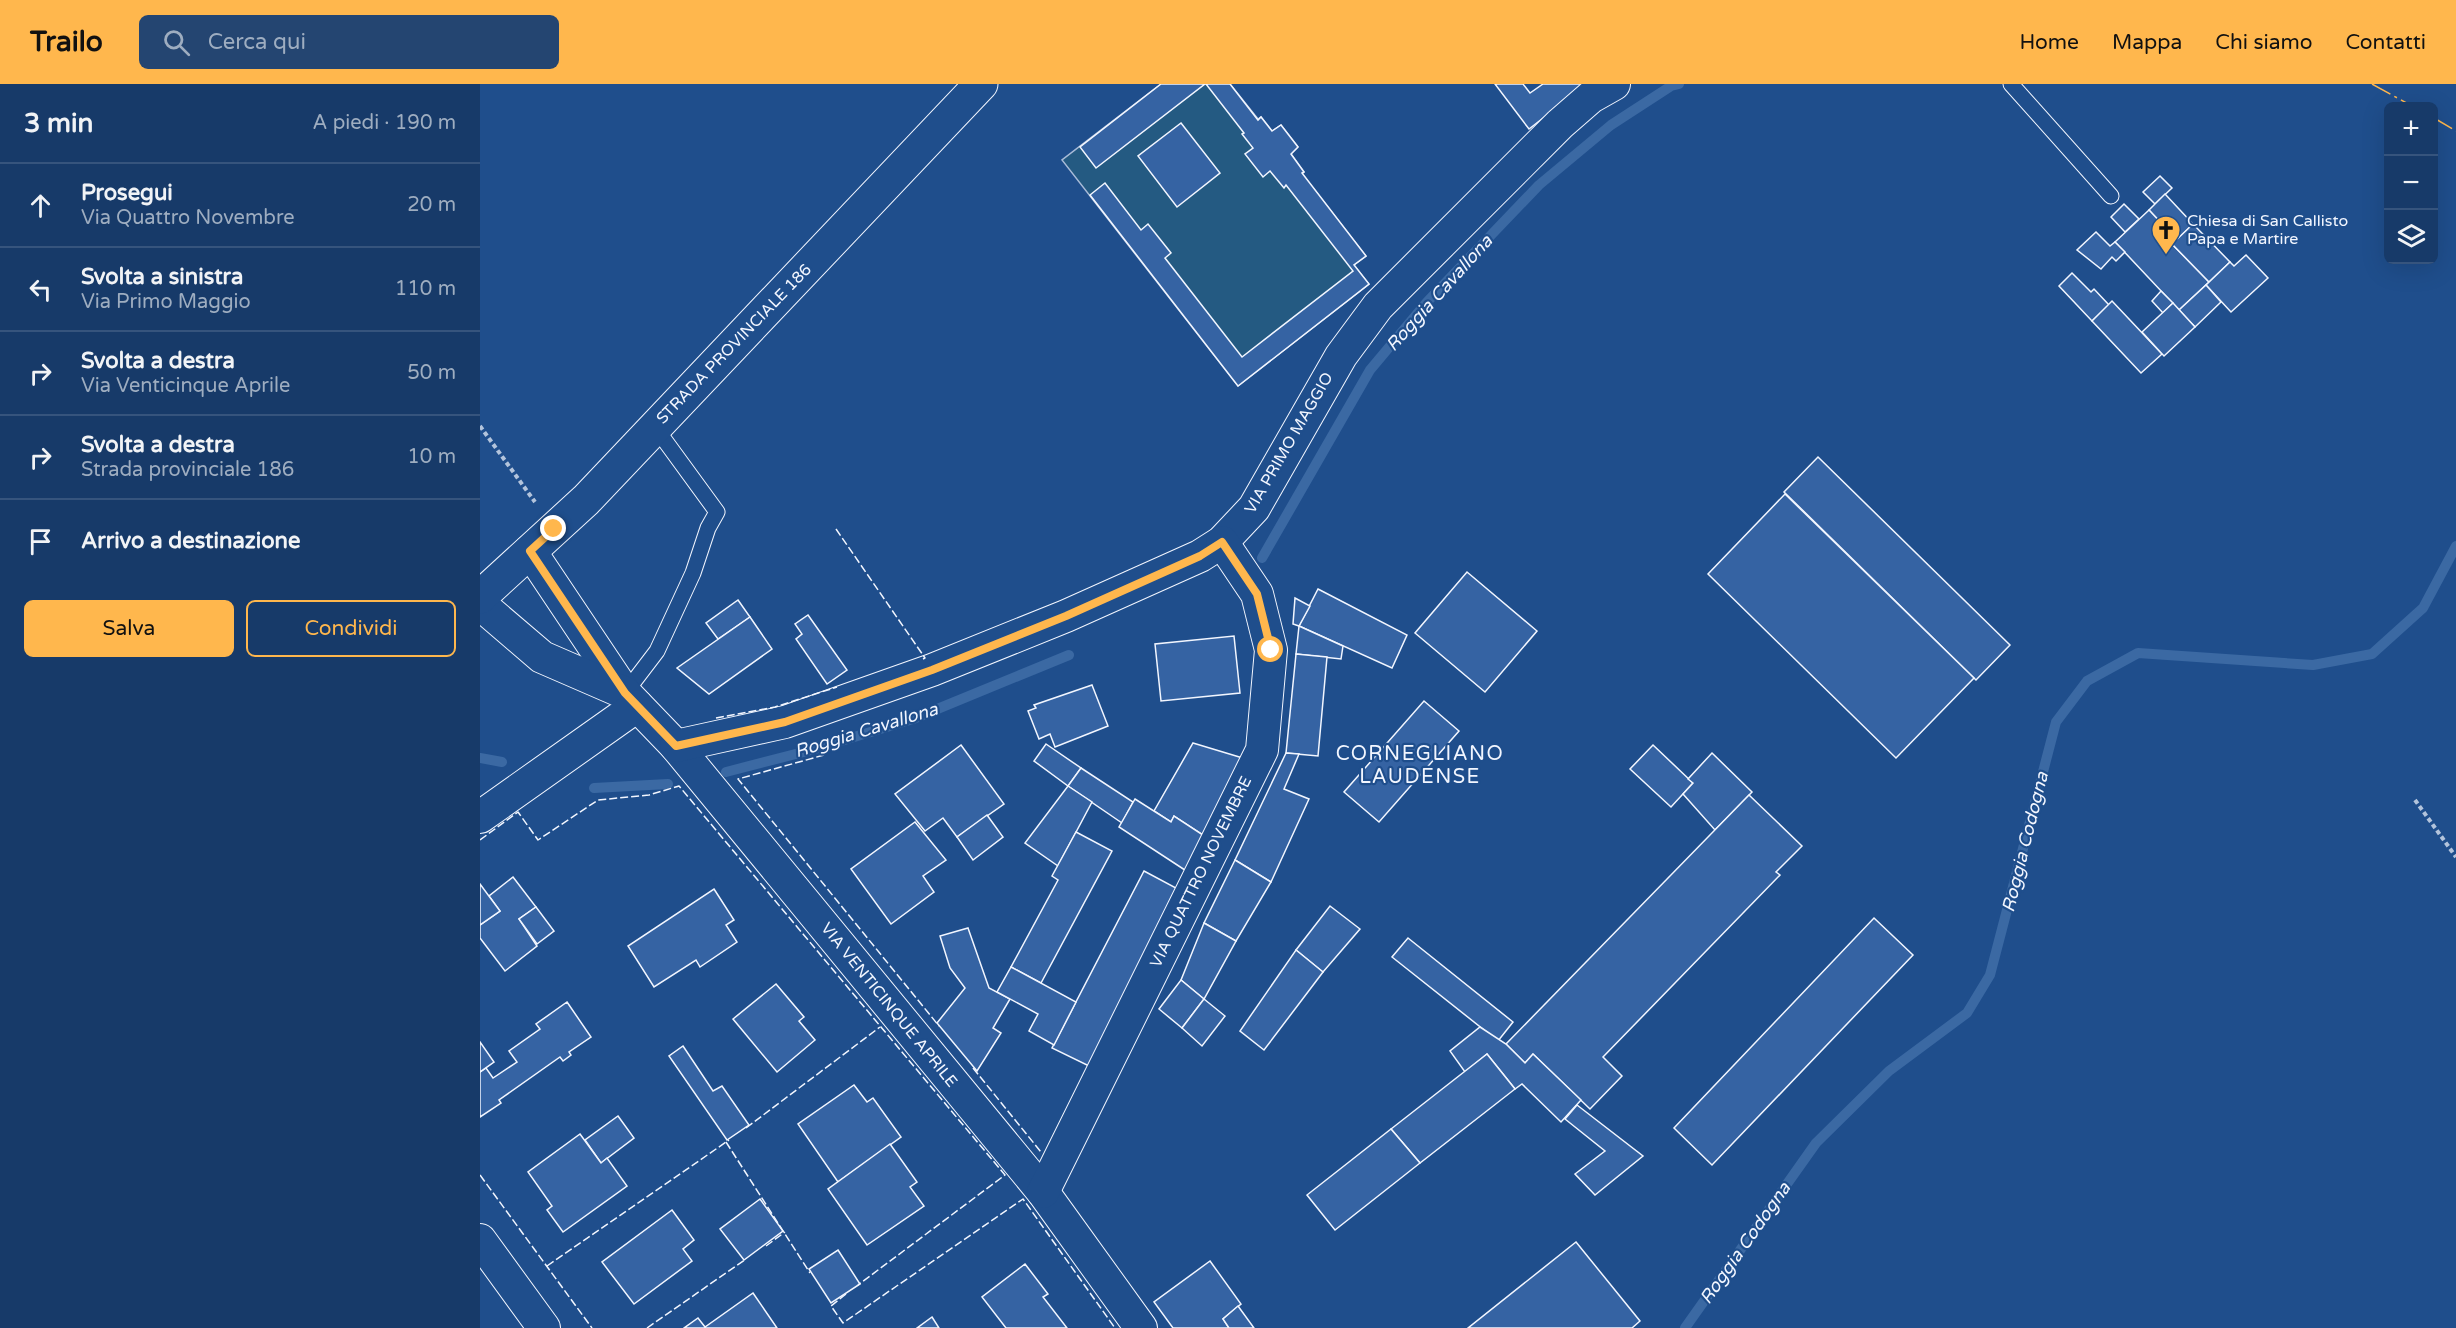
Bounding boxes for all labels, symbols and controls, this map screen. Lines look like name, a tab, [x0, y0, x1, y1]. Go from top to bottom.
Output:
search box	[139, 15, 559, 69]
text: Trailo	[30, 25, 103, 59]
icon: search	[160, 26, 193, 59]
text: Cerca qui	[208, 29, 306, 55]
text: Home	[2019, 30, 2079, 55]
text: Mappa	[2112, 30, 2182, 55]
text: Chi siamo	[2215, 30, 2313, 55]
text: Contatti	[2346, 30, 2426, 55]
map controls	[2384, 102, 2438, 264]
button: +	[2384, 102, 2438, 156]
text: 3 min	[24, 108, 93, 139]
text: A piedi · 190 m	[313, 111, 456, 135]
button: −	[2384, 156, 2438, 210]
text: Prosegui	[81, 180, 173, 206]
icon: ahead	[24, 189, 57, 222]
text: 20 m	[407, 193, 456, 217]
text: Via Quattro Novembre	[81, 206, 295, 230]
button: layers	[2384, 210, 2438, 264]
place label: Chiesa di San Callisto Papa e Martire	[2187, 211, 2348, 249]
church icon: Chiesa di San Callisto Papa e Martire	[2150, 214, 2182, 256]
water label: Roggia Cavallona	[1381, 230, 1498, 356]
street label: STRADA PROVINCIALE 186	[652, 260, 816, 428]
text: Svolta a sinistra	[81, 264, 243, 290]
icon: left	[24, 273, 57, 306]
text: 110 m	[395, 277, 456, 301]
text: Via Primo Maggio	[81, 290, 251, 314]
text: Svolta a destra	[81, 348, 235, 374]
icon: right	[24, 357, 57, 390]
text: 50 m	[407, 361, 456, 385]
street label: VIA PRIMO MAGGIO	[1240, 369, 1338, 517]
text: Via Venticinque Aprile	[81, 374, 290, 398]
text: Svolta a destra	[81, 432, 235, 458]
icon: right	[24, 441, 57, 474]
text: 10 m	[407, 445, 456, 469]
text: Strada provinciale 186	[81, 458, 294, 482]
route end	[540, 515, 566, 541]
icon: arrive	[24, 525, 57, 558]
text: Arrivo a destinazione	[81, 528, 300, 554]
button: Salva	[24, 600, 234, 657]
button: Condividi	[246, 600, 456, 657]
route start	[1257, 636, 1283, 662]
water label: Roggia Cavallona	[792, 697, 941, 762]
district label: CORNEGLIANO LAUDENSE	[1336, 742, 1504, 789]
water label: Roggia Codogna	[1997, 769, 2053, 914]
street label: VIA QUATTRO NOVEMBRE	[1146, 773, 1256, 971]
street label: VIA VENTICINQUE APRILE	[816, 919, 962, 1091]
water label: Roggia Codogna	[1695, 1177, 1796, 1308]

